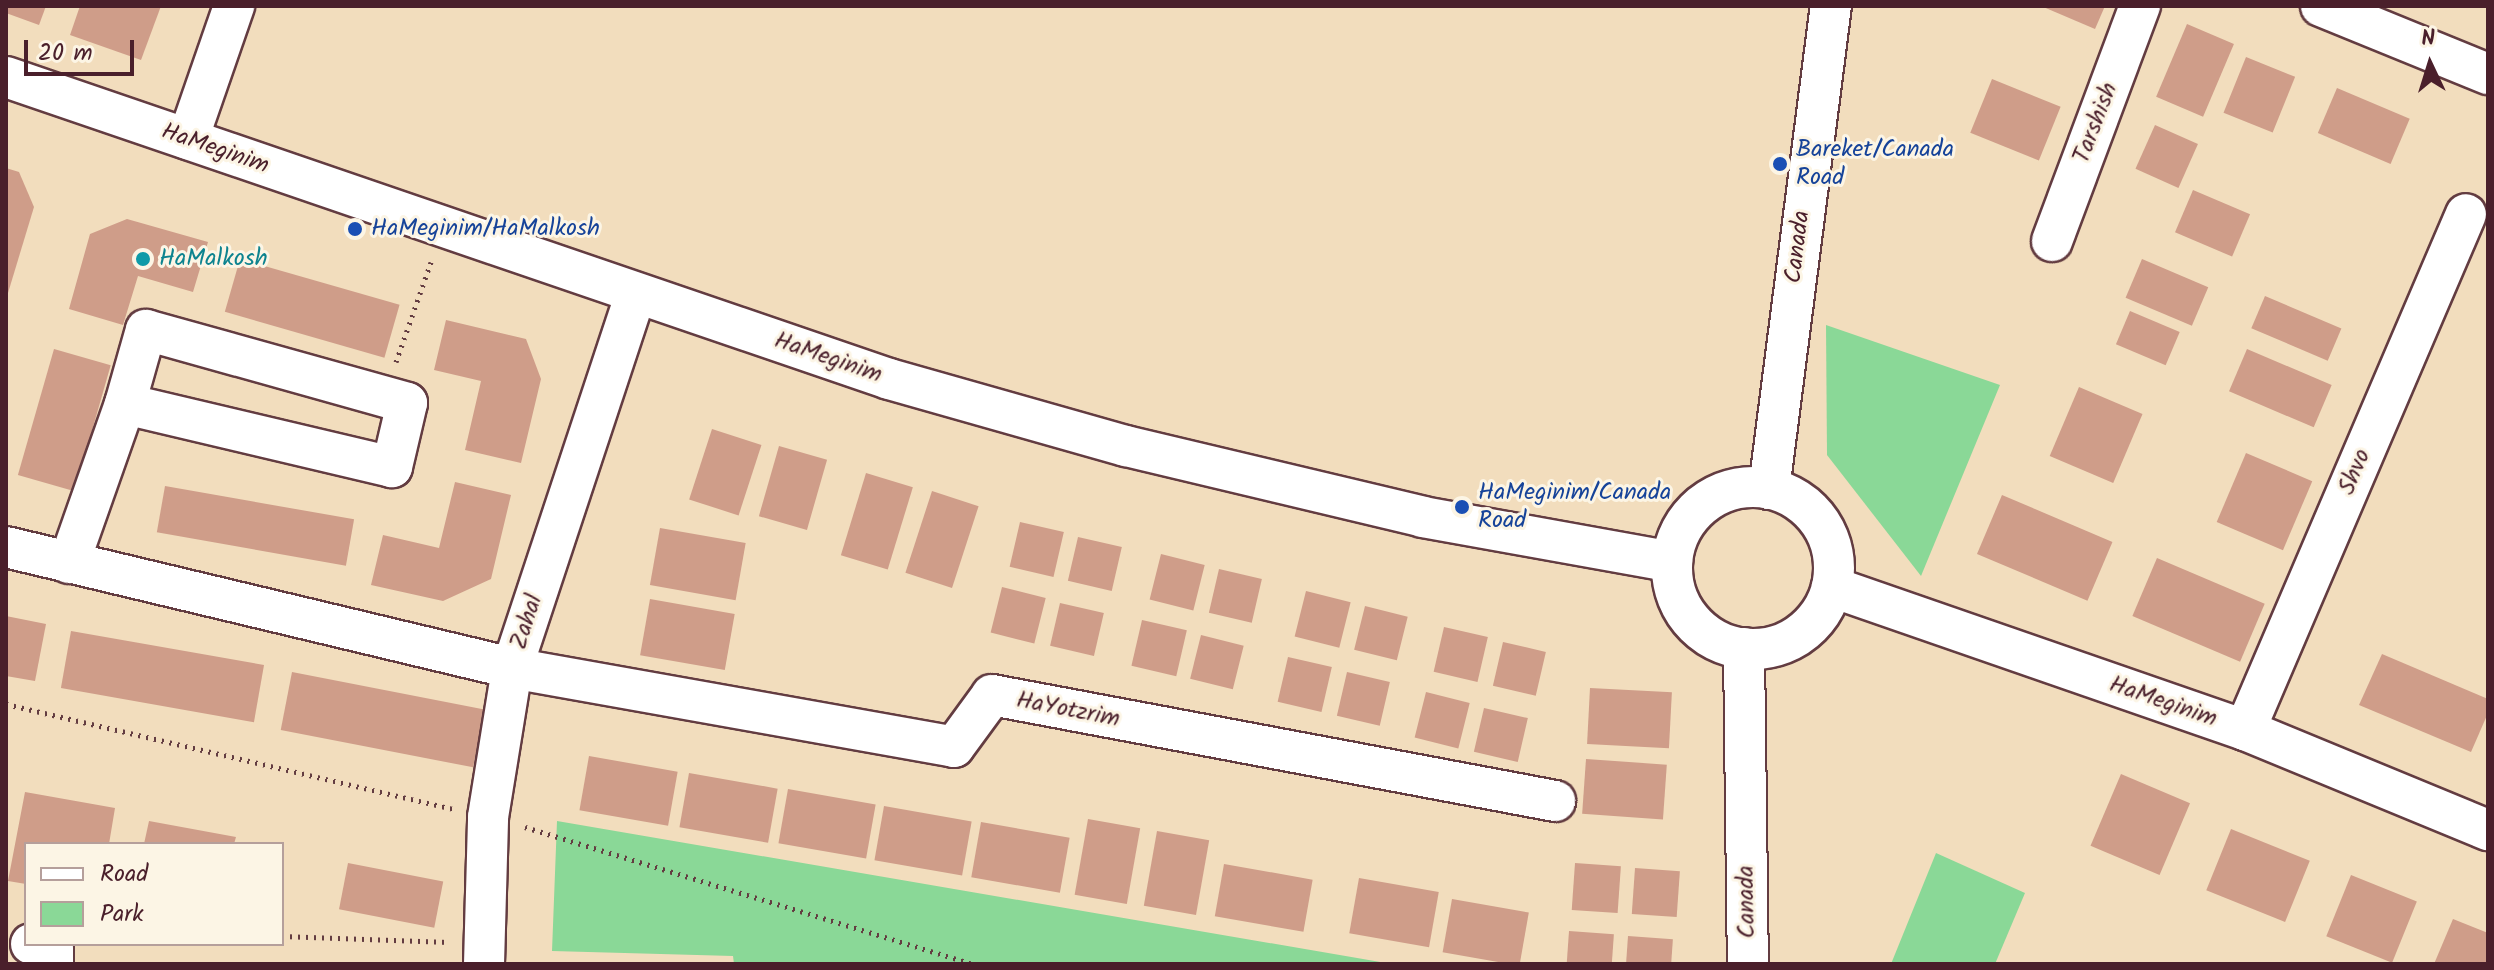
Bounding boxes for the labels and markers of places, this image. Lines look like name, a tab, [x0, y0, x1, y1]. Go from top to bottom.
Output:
place label: Bareket/Canada Road	[1796, 136, 1954, 192]
marker: Bareket/Canada Road	[1771, 155, 1789, 173]
place label: HaMeginim/HaMalkosh	[371, 215, 600, 243]
marker: HaMeginim/HaMalkosh	[346, 220, 364, 238]
place label: HaMalkosh	[159, 245, 268, 273]
marker: HaMalkosh	[134, 250, 152, 268]
place label: HaMeginim/Canada Road	[1478, 479, 1671, 535]
marker: HaMeginim/Canada Road	[1453, 498, 1471, 516]

